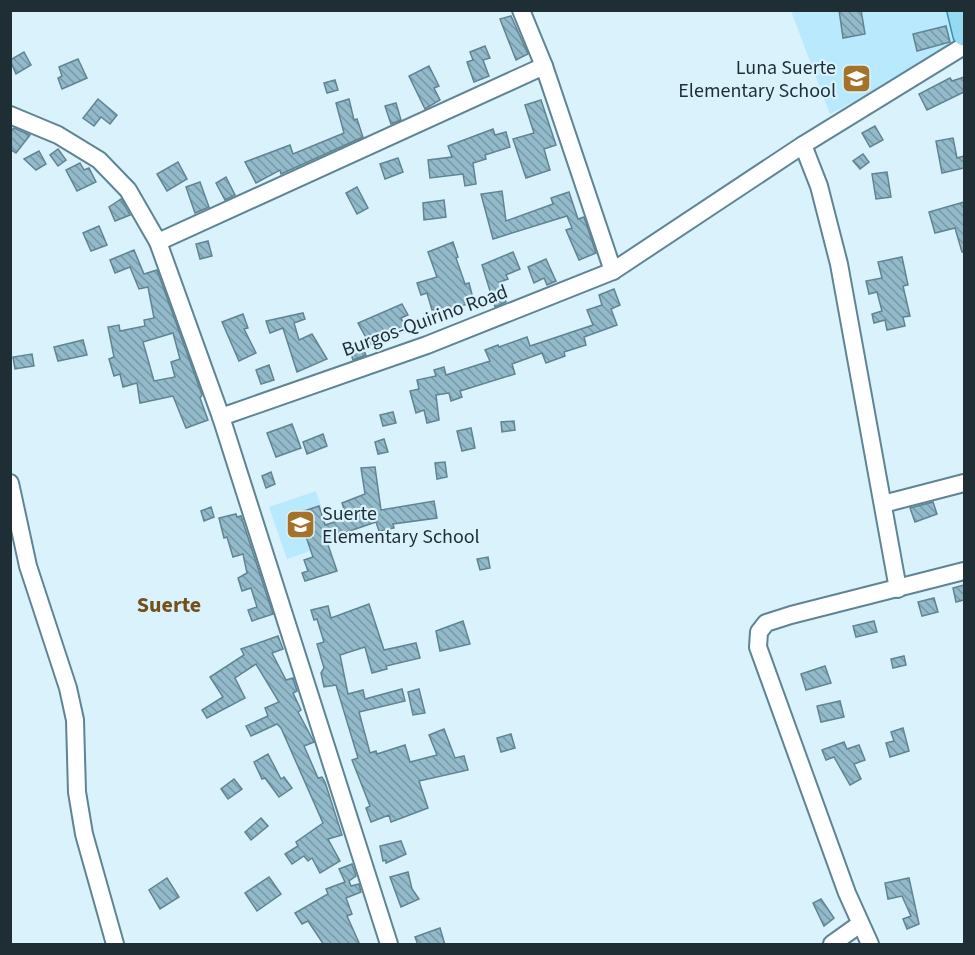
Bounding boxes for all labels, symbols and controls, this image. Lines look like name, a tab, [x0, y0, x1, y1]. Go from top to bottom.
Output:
place label: Luna Suerte Elementary School	[678, 54, 836, 105]
school or university icon: Luna Suerte Elementary School	[841, 63, 873, 95]
street label: Burgos-Quirino Road	[338, 278, 512, 364]
place label: Suerte Elementary School	[322, 500, 480, 551]
school or university icon: Suerte Elementary School	[285, 509, 317, 541]
district label: Suerte	[137, 589, 201, 621]

